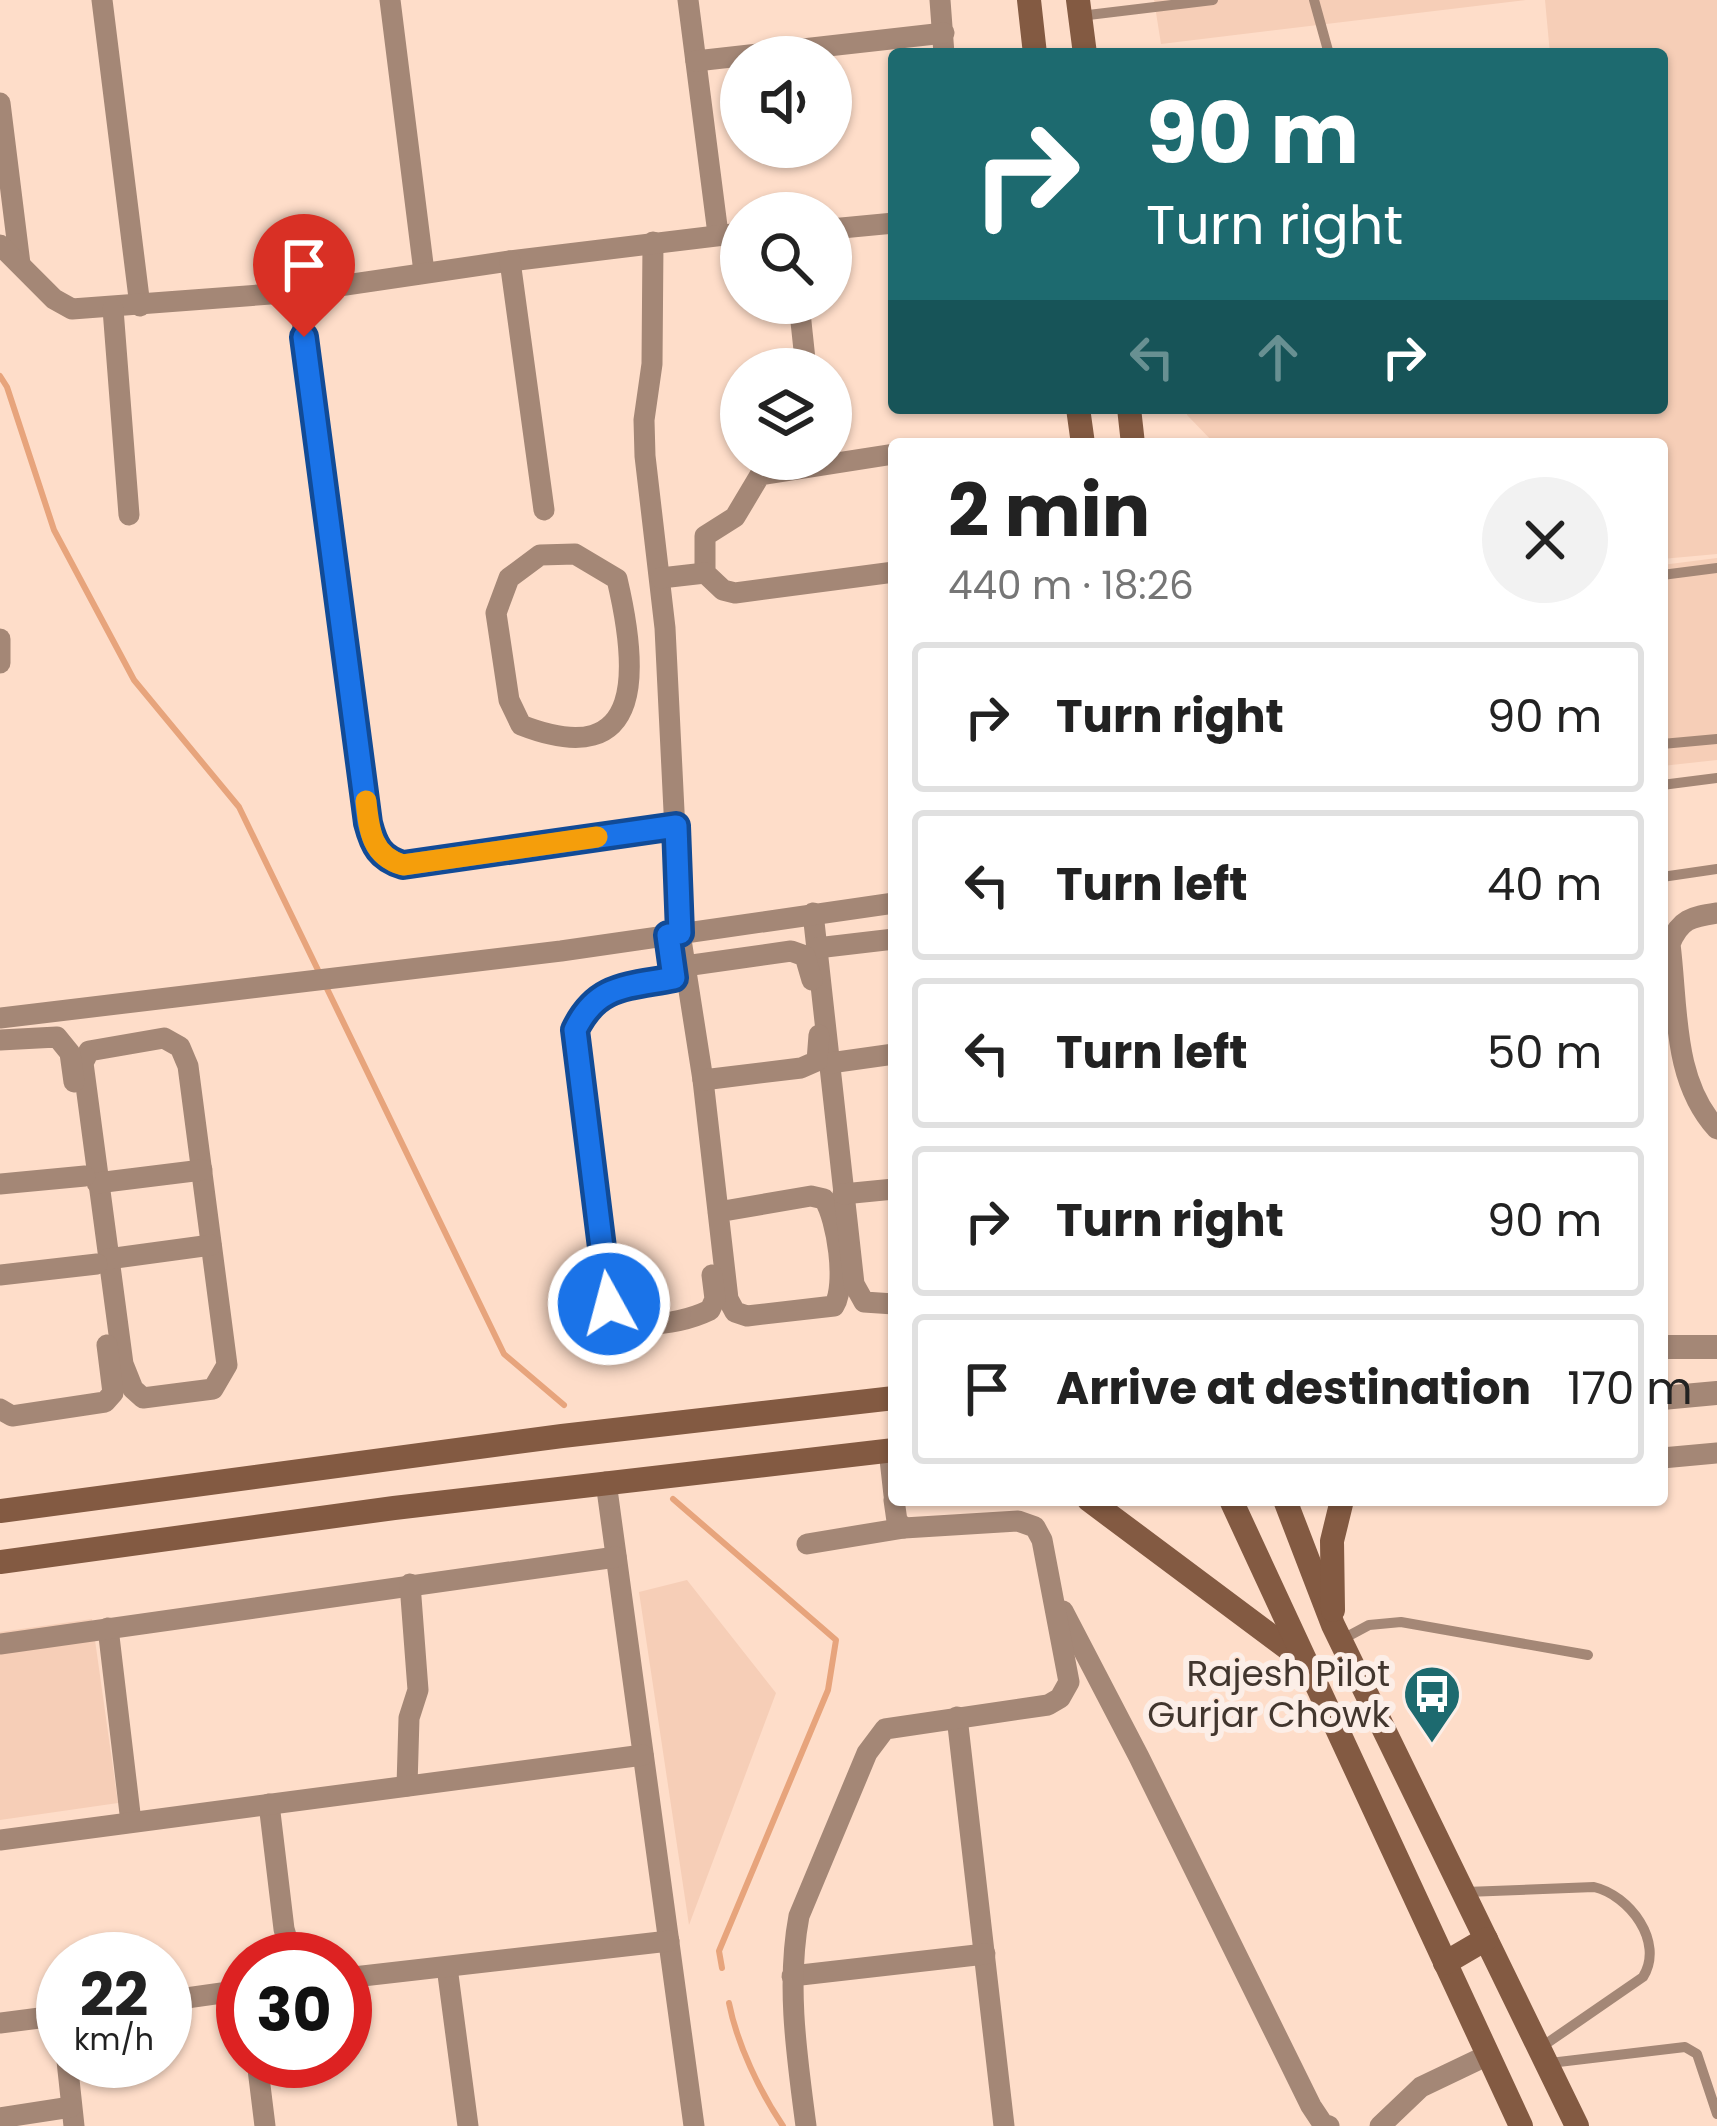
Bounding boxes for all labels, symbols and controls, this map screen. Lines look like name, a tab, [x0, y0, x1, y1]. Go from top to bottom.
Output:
map controls	[720, 36, 852, 480]
button: sound	[720, 36, 852, 168]
text: 90 m	[1146, 75, 1359, 192]
icon: right	[948, 96, 1104, 252]
text: Turn right	[1146, 187, 1403, 263]
button: search	[720, 192, 852, 324]
pin	[253, 214, 355, 337]
icon: arrive	[271, 232, 337, 298]
icon: left	[1119, 324, 1185, 390]
icon: ahead	[1245, 324, 1311, 390]
icon: right	[1371, 324, 1437, 390]
button: layers	[720, 348, 852, 480]
text: 2 min	[948, 460, 1150, 561]
button: close	[1482, 477, 1608, 603]
text: 440 m · 18:26	[948, 558, 1194, 613]
icon: right	[954, 684, 1020, 750]
text: Turn right	[1056, 685, 1284, 748]
text: 90 m	[1487, 685, 1602, 748]
icon: left	[954, 852, 1020, 918]
text: Turn left	[1056, 853, 1248, 916]
text: 40 m	[1487, 853, 1602, 916]
icon: left	[954, 1020, 1020, 1086]
text: Turn left	[1056, 1021, 1248, 1084]
text: 50 m	[1487, 1021, 1602, 1084]
icon: right	[954, 1188, 1020, 1254]
text: Turn right	[1056, 1189, 1284, 1252]
text: 90 m	[1487, 1189, 1602, 1252]
position arrow	[546, 1241, 672, 1367]
icon: arrive	[954, 1356, 1020, 1422]
text: Arrive at destination	[1056, 1357, 1531, 1420]
text: 170 m	[1567, 1357, 1693, 1420]
place label: Rajesh Pilot Gurjar Chowk	[1147, 1648, 1390, 1740]
bus stop icon: Rajesh Pilot Gurjar Chowk	[1401, 1663, 1463, 1745]
speed limit sign: 30	[216, 1932, 372, 2088]
text: 22	[80, 1953, 148, 2037]
text: km/h	[74, 2018, 154, 2061]

